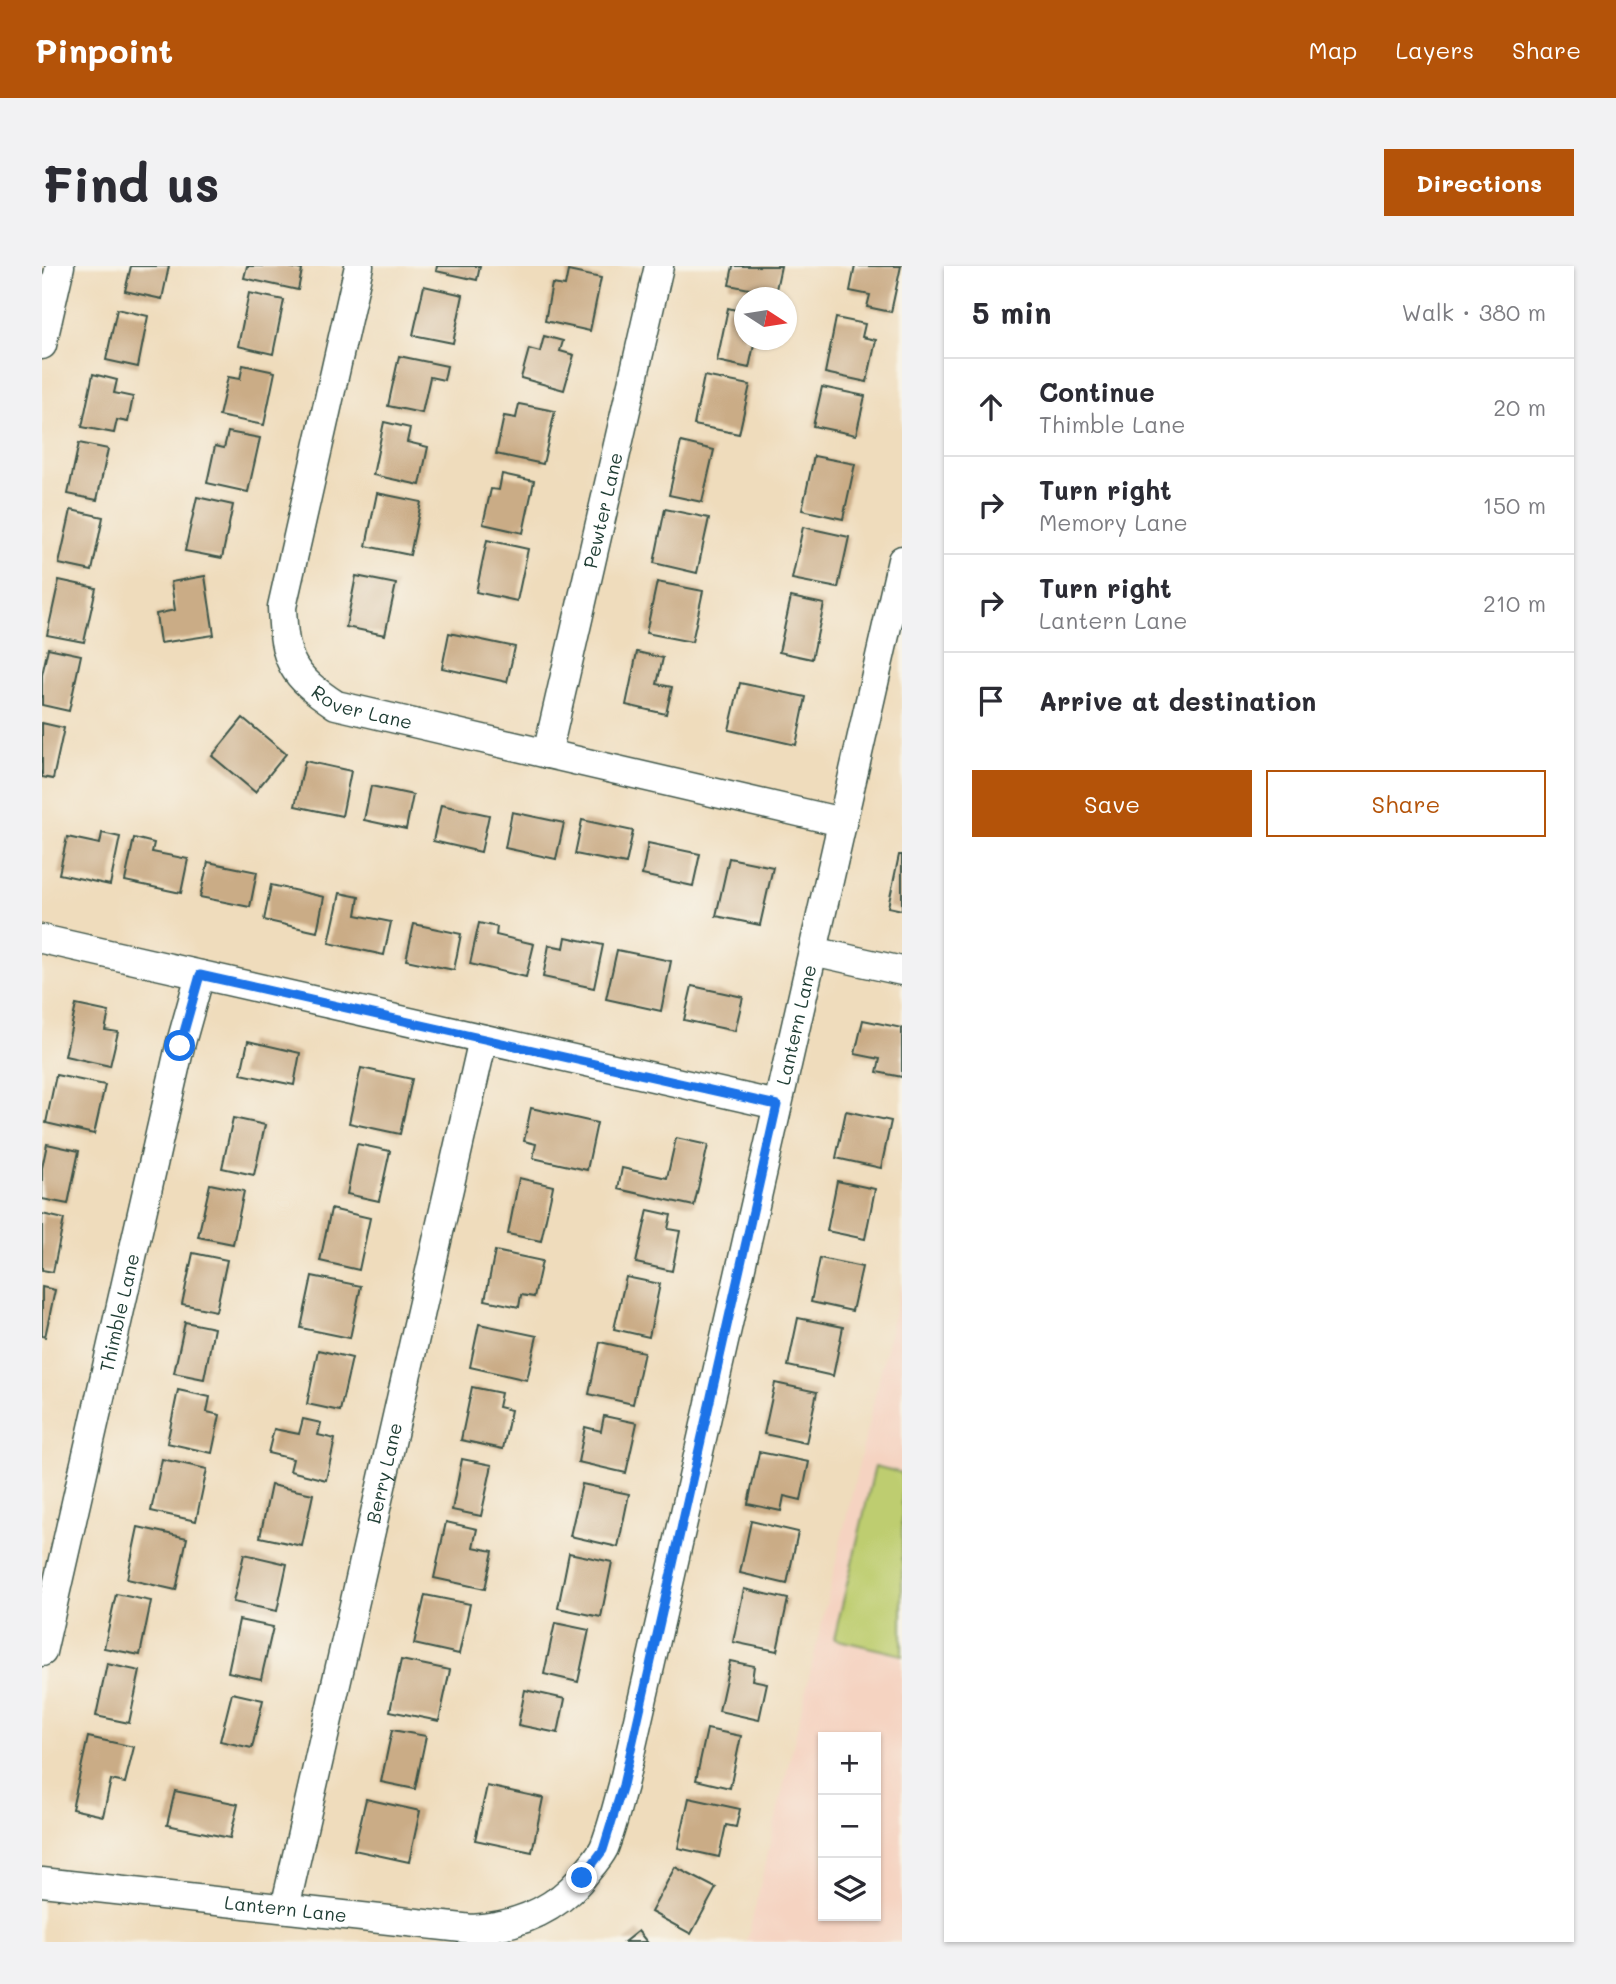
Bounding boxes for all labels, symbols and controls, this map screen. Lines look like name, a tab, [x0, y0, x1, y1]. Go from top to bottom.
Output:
text: Pinpoint	[35, 28, 173, 71]
text: Map	[1309, 34, 1357, 65]
text: Layers	[1395, 34, 1474, 65]
text: Share	[1512, 34, 1581, 65]
button: Directions	[1384, 149, 1574, 216]
text: Find us	[42, 151, 220, 214]
north arrow	[734, 287, 797, 350]
text: 5 min	[972, 292, 1052, 332]
text: Walk · 380 m	[1401, 297, 1546, 327]
text: Continue	[1039, 375, 1155, 409]
icon: ahead	[972, 388, 1010, 426]
text: 20 m	[1493, 392, 1546, 422]
text: Thimble Lane	[1039, 409, 1186, 439]
street label: Pewter Lane	[577, 450, 628, 571]
text: Turn right	[1039, 473, 1172, 507]
icon: right	[972, 486, 1010, 524]
text: 150 m	[1482, 490, 1546, 520]
text: Memory Lane	[1039, 507, 1188, 537]
text: Turn right	[1039, 571, 1172, 605]
icon: right	[972, 584, 1010, 622]
text: 210 m	[1483, 588, 1546, 618]
text: Lantern Lane	[1039, 605, 1188, 635]
street label: Rover Lane	[307, 679, 415, 734]
icon: arrive	[972, 682, 1010, 720]
text: Arrive at destination	[1039, 684, 1316, 718]
button: Save	[972, 770, 1252, 837]
button: Share	[1266, 770, 1546, 837]
street label: Lantern Lane	[770, 962, 821, 1087]
route start	[164, 1030, 195, 1061]
street label: Thimble Lane	[93, 1251, 144, 1374]
street label: Berry Lane	[360, 1420, 407, 1526]
map controls	[818, 1732, 881, 1921]
button: +	[818, 1732, 881, 1795]
button: −	[818, 1795, 881, 1858]
button: layers	[818, 1858, 881, 1921]
route end	[566, 1862, 597, 1893]
street label: Lantern Lane	[223, 1889, 348, 1927]

